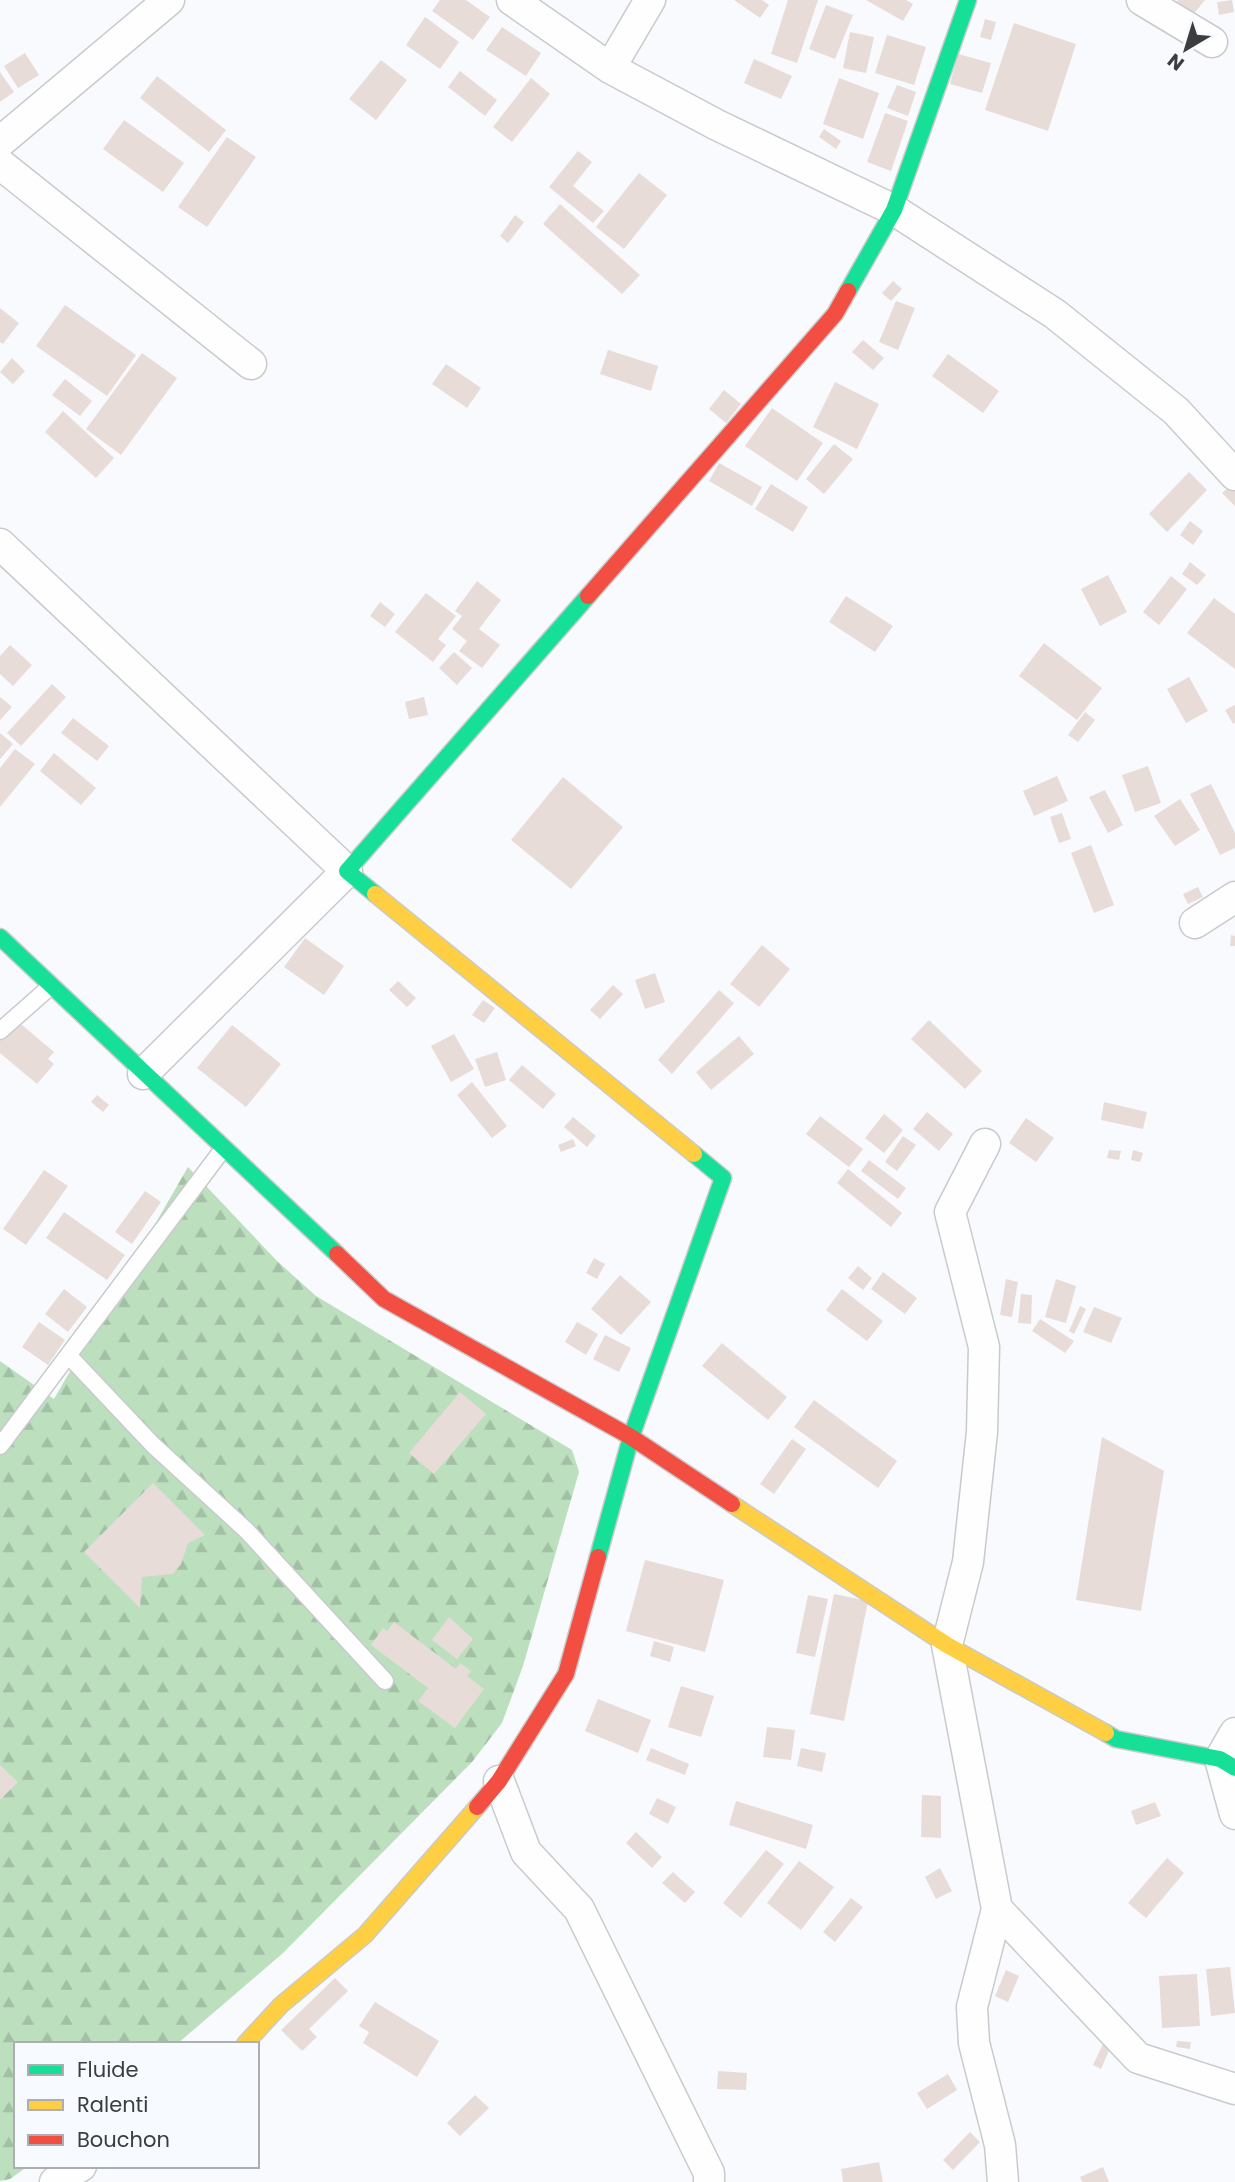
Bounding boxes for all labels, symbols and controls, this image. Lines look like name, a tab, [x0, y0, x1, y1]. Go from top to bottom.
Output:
north arrow	[1151, 14, 1221, 84]
text: N	[1162, 47, 1190, 77]
legend	[14, 2042, 259, 2168]
text: Fluide	[77, 2055, 139, 2084]
text: Ralenti	[77, 2090, 148, 2119]
text: Bouchon	[77, 2125, 170, 2154]

